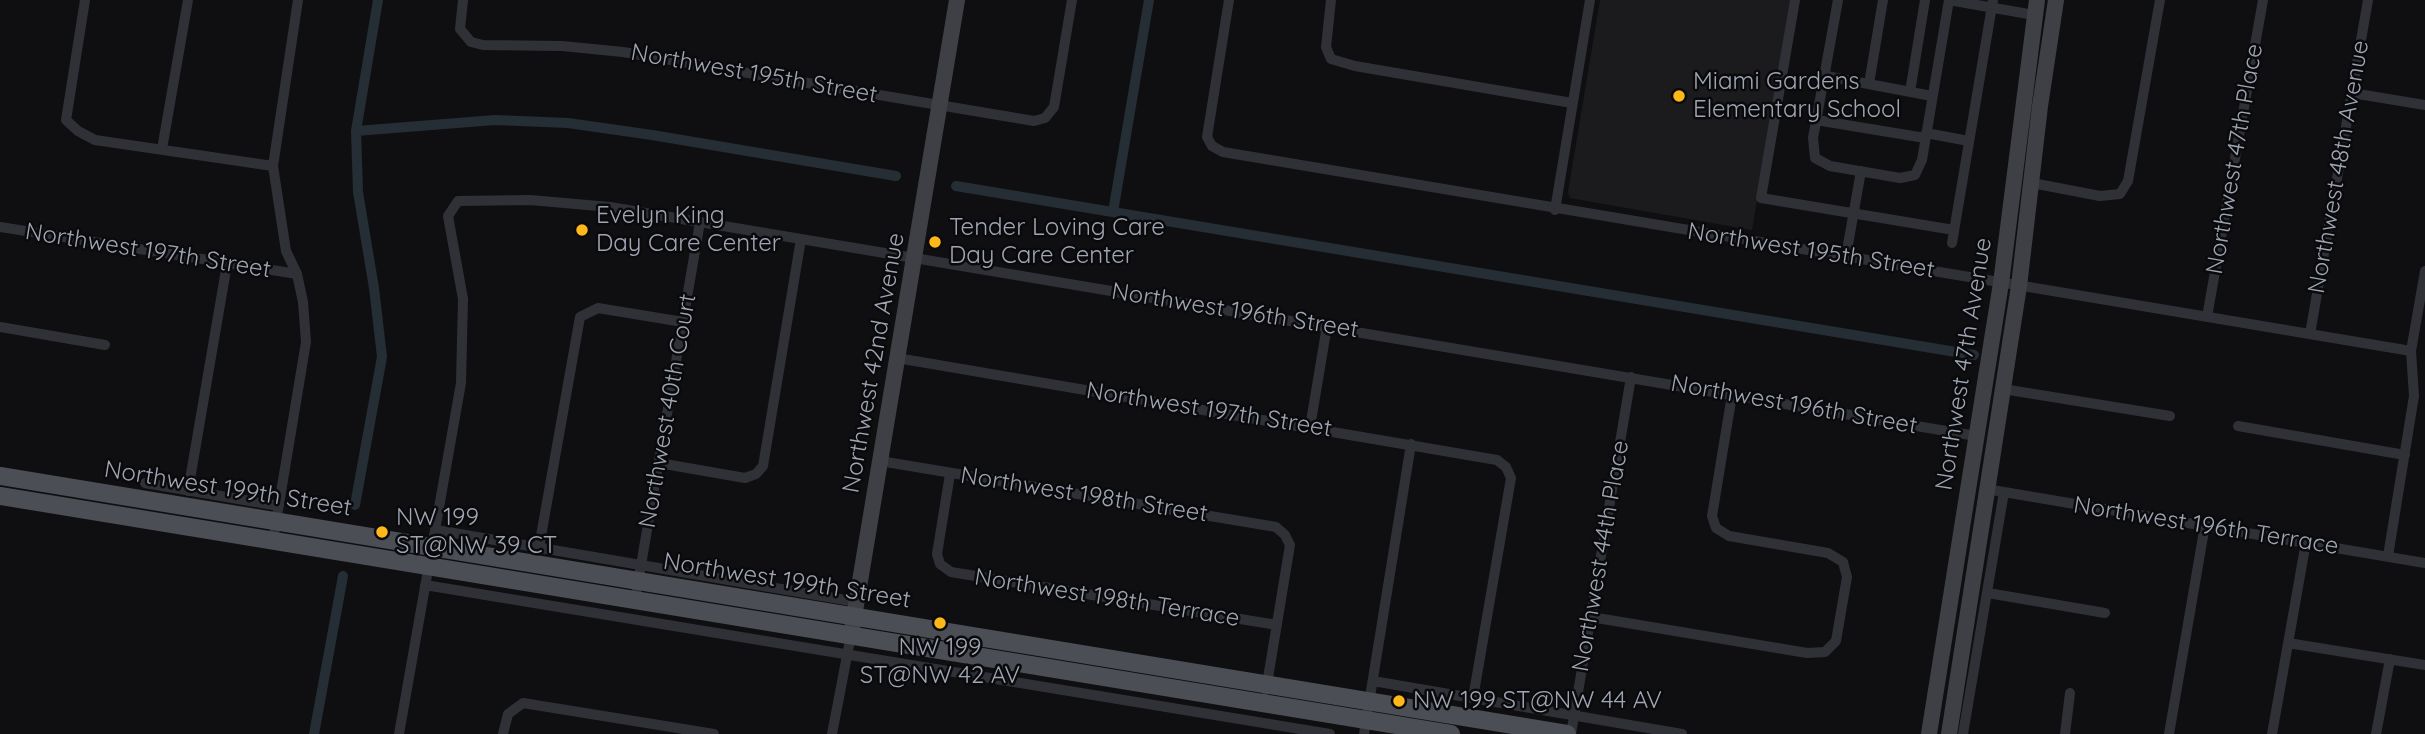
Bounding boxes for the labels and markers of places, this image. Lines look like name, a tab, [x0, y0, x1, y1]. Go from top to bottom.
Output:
place label: Miami Gardens Elementary School	[1693, 68, 1901, 124]
marker: Miami Gardens Elementary School	[1671, 88, 1687, 104]
place label: Evelyn King Day Care Center	[596, 202, 781, 258]
place label: Tender Loving Care Day Care Center	[949, 214, 1165, 270]
marker: Evelyn King Day Care Center	[574, 222, 590, 238]
marker: Tender Loving Care Day Care Center	[927, 234, 943, 250]
place label: NW 199 ST@NW 39 CT	[396, 504, 557, 560]
marker: NW 199 ST@NW 39 CT	[374, 524, 390, 540]
marker: NW 199 ST@NW 42 AV	[932, 615, 948, 631]
place label: NW 199 ST@NW 42 AV	[860, 634, 1020, 690]
place label: NW 199 ST@NW 44 AV	[1413, 687, 1662, 715]
marker: NW 199 ST@NW 44 AV	[1391, 693, 1407, 709]

